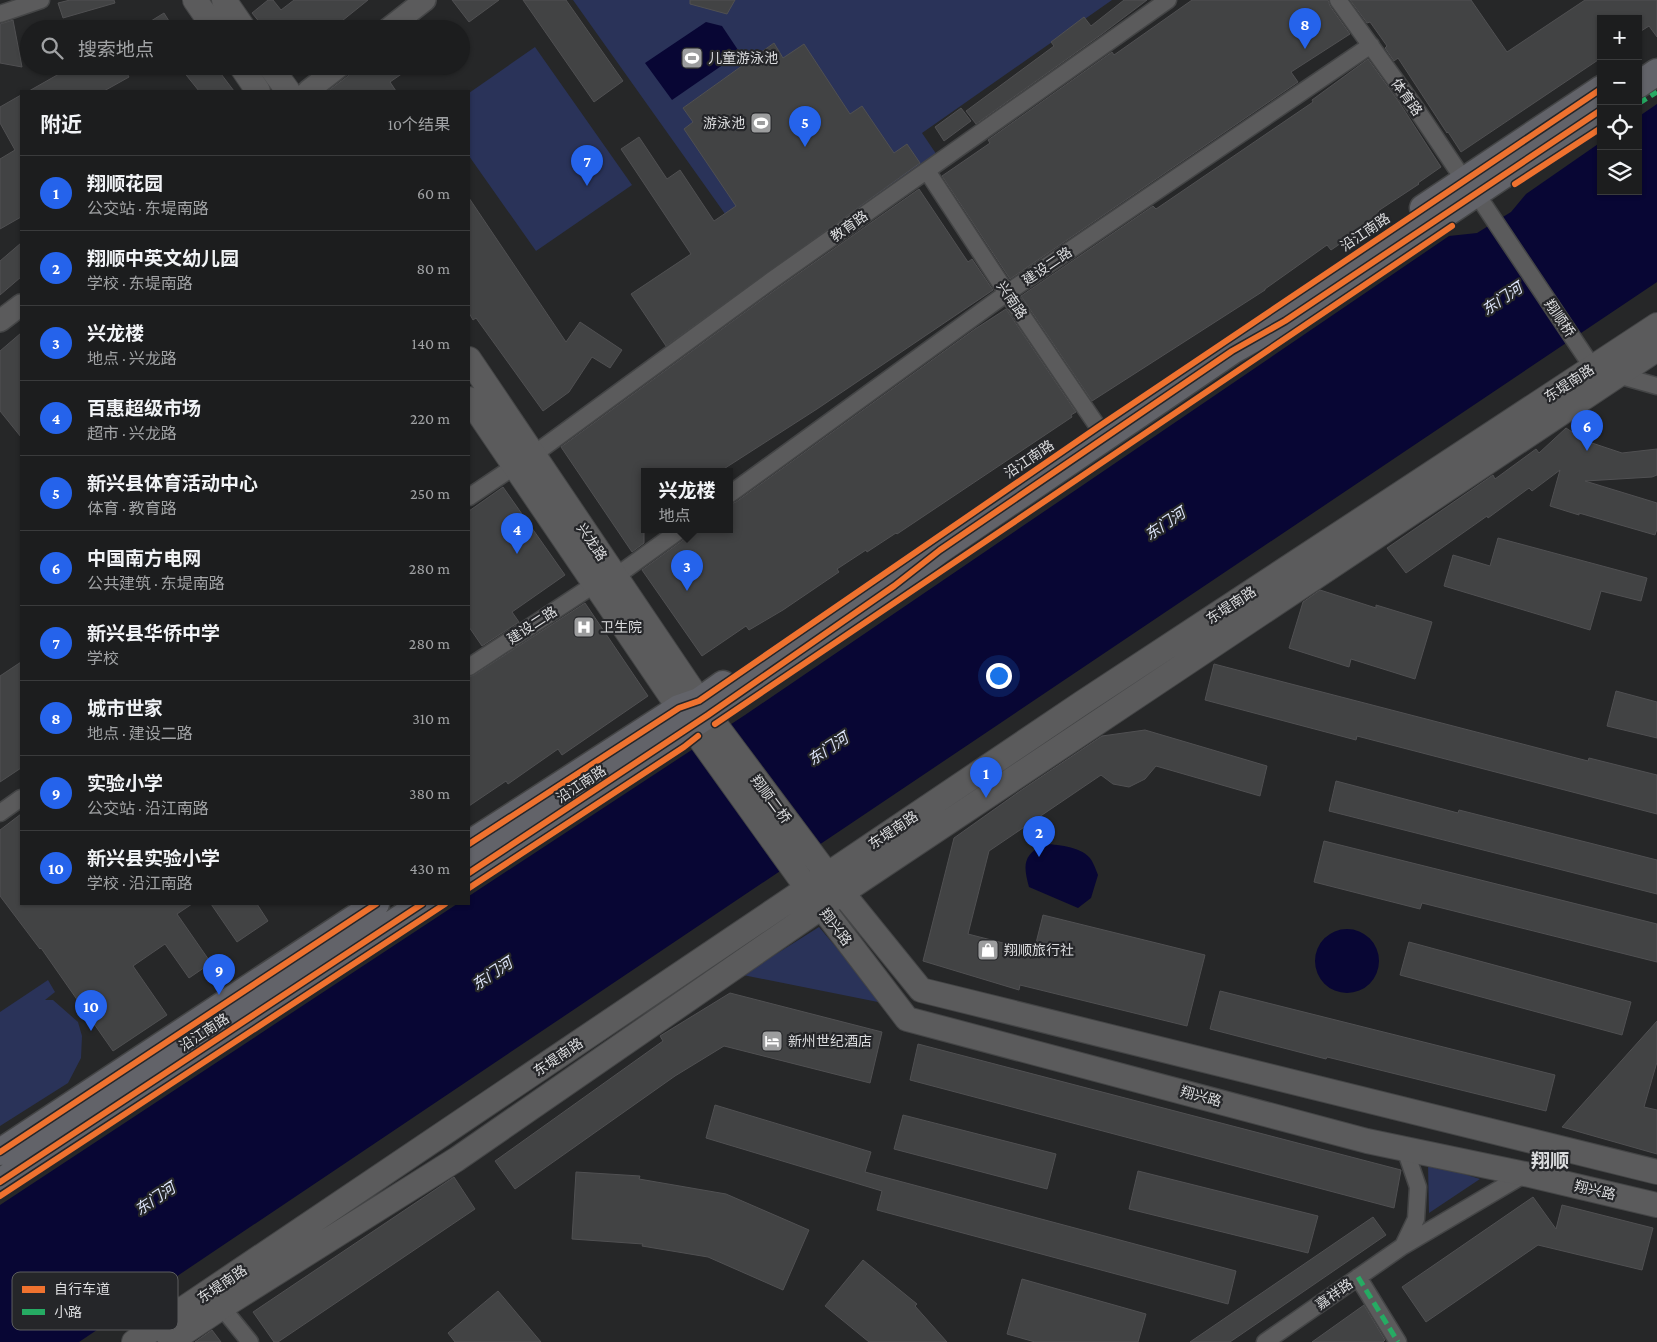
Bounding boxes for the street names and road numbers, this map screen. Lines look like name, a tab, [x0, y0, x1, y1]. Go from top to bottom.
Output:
street label: 体育路	[1388, 75, 1426, 119]
street label: 教育路	[827, 207, 871, 245]
street label: 沿江南路	[1337, 210, 1393, 254]
street label: 建设二路	[1019, 244, 1075, 288]
street label: 兴南路	[994, 278, 1030, 322]
street label: 翔顺桥	[1542, 296, 1578, 340]
street label: 东堤南路	[1541, 361, 1597, 405]
street label: 沿江南路	[1001, 437, 1057, 481]
street label: 兴龙路	[574, 520, 610, 564]
street label: 东堤南路	[1203, 583, 1259, 627]
street label: 建设二路	[504, 603, 560, 647]
street label: 沿江南路	[553, 762, 609, 806]
street label: 翔顺二桥	[748, 772, 794, 826]
street label: 东堤南路	[865, 808, 921, 852]
street label: 翔兴路	[817, 905, 855, 949]
street label: 沿江南路	[176, 1010, 232, 1054]
street label: 东堤南路	[530, 1035, 586, 1079]
street label: 翔兴路	[1179, 1083, 1223, 1109]
street label: 翔兴路	[1573, 1177, 1617, 1203]
street label: 东堤南路	[194, 1262, 250, 1306]
street label: 嘉祥路	[1312, 1275, 1356, 1313]

